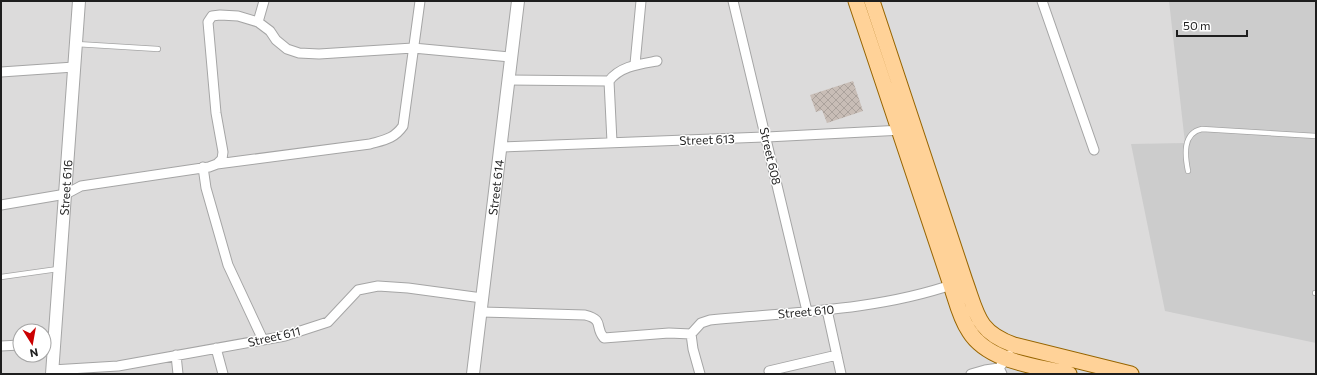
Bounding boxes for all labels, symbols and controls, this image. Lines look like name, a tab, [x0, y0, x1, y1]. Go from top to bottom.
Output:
scale bar	[1177, 12, 1247, 38]
text: 50 m	[1183, 18, 1211, 32]
street label: Street 608	[758, 126, 784, 186]
street label: Street 613	[679, 131, 735, 147]
street label: Street 616	[56, 159, 75, 216]
street label: Street 614	[485, 159, 506, 216]
street label: Street 610	[777, 302, 835, 320]
north arrow	[12, 323, 52, 363]
street label: Street 611	[246, 323, 302, 349]
text: N	[29, 346, 39, 360]

